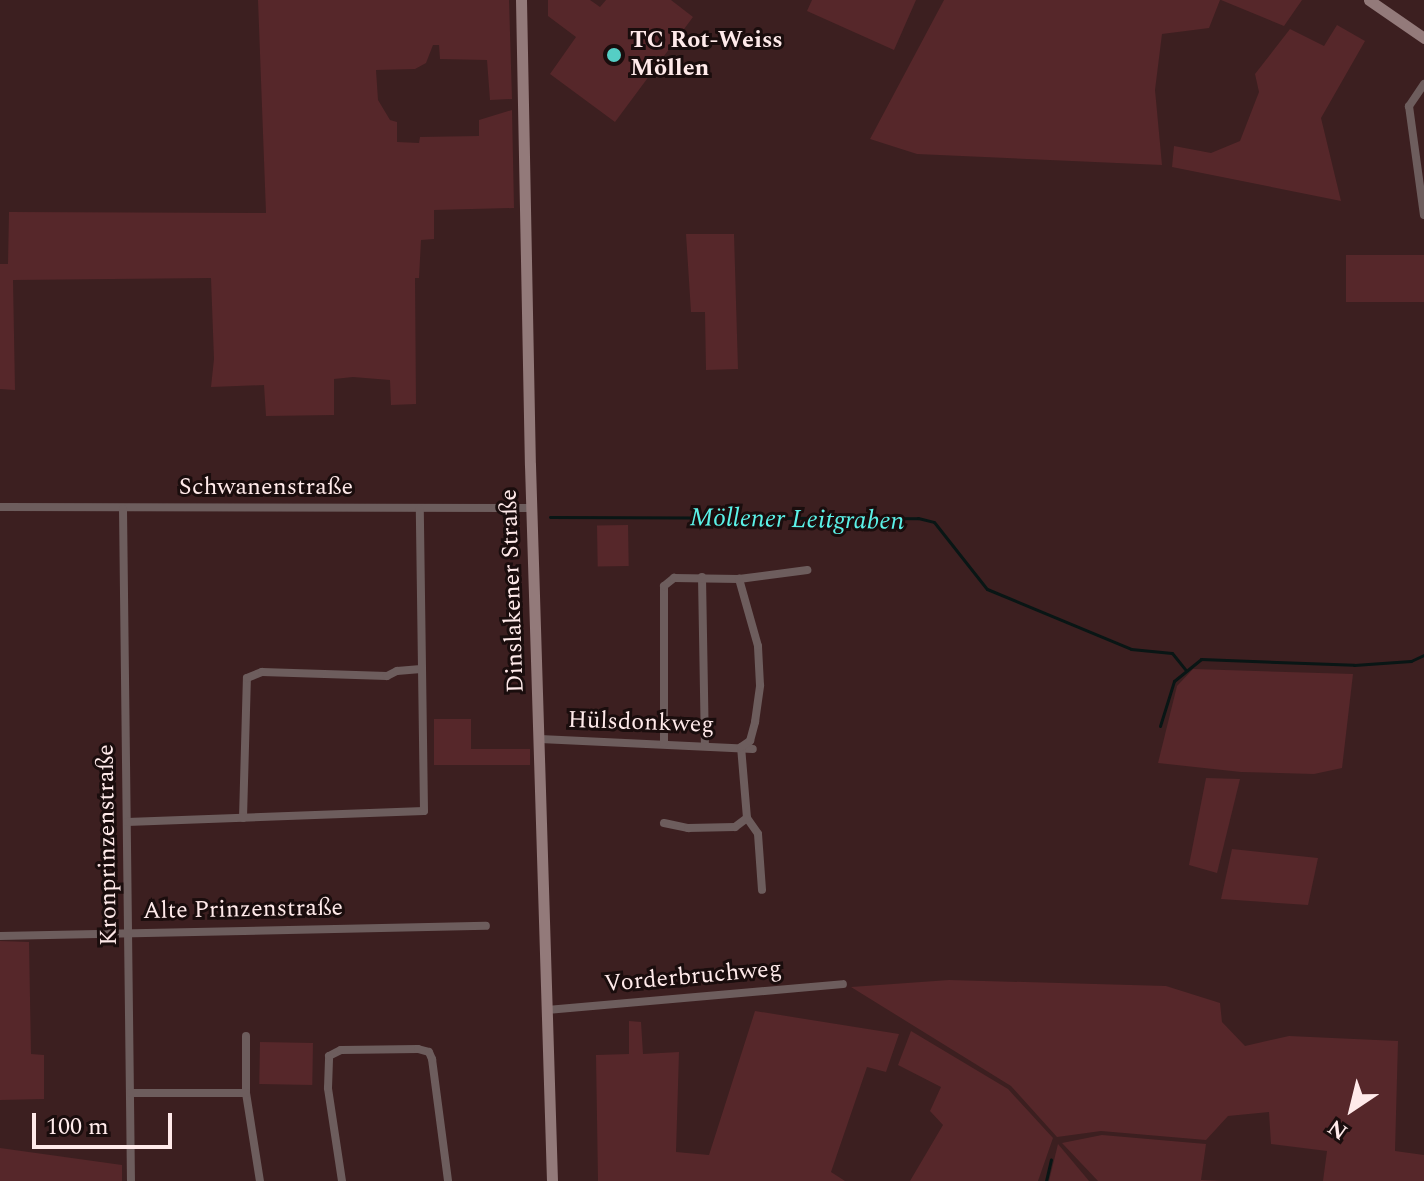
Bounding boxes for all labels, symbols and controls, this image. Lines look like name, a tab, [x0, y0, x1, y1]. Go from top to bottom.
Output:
place label: TC Rot-Weiss Möllen	[630, 27, 783, 83]
marker: TC Rot-Weiss Möllen	[605, 46, 623, 64]
street label: Schwanenstraße	[179, 474, 353, 502]
street label: Dinslakener Straße	[495, 489, 531, 693]
water label: Möllener Leitgraben	[689, 503, 905, 537]
street label: Hülsdonkweg	[567, 706, 715, 740]
street label: Kronprinzenstraße	[92, 744, 124, 946]
street label: Alte Prinzenstraße	[143, 894, 343, 926]
street label: Vorderbruchweg	[603, 955, 783, 999]
north arrow	[1312, 1069, 1392, 1149]
scale bar	[36, 1097, 176, 1147]
text: 100 m	[46, 1109, 109, 1145]
text: N	[1321, 1110, 1355, 1148]

